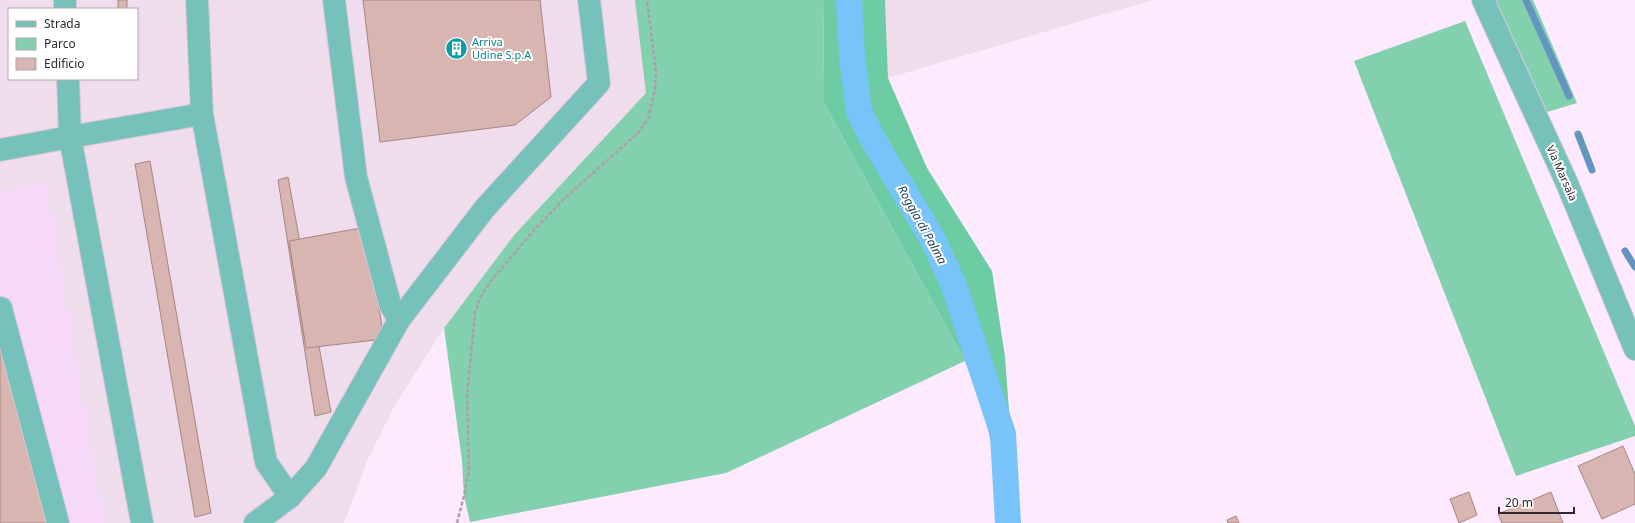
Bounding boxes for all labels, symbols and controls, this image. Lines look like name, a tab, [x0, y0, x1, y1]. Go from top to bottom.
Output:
legend	[8, 8, 138, 80]
text: Strada	[44, 15, 80, 32]
place label: Arriva Udine S.p.A	[472, 34, 532, 62]
text: Parco	[44, 35, 76, 52]
building icon: Arriva Udine S.p.A	[444, 35, 470, 61]
text: Edificio	[44, 55, 85, 72]
street label: Via Marsala	[1543, 143, 1581, 203]
water label: Roggia di Palma	[894, 182, 951, 267]
scale bar	[1499, 489, 1574, 515]
text: 20 m	[1505, 494, 1533, 511]

